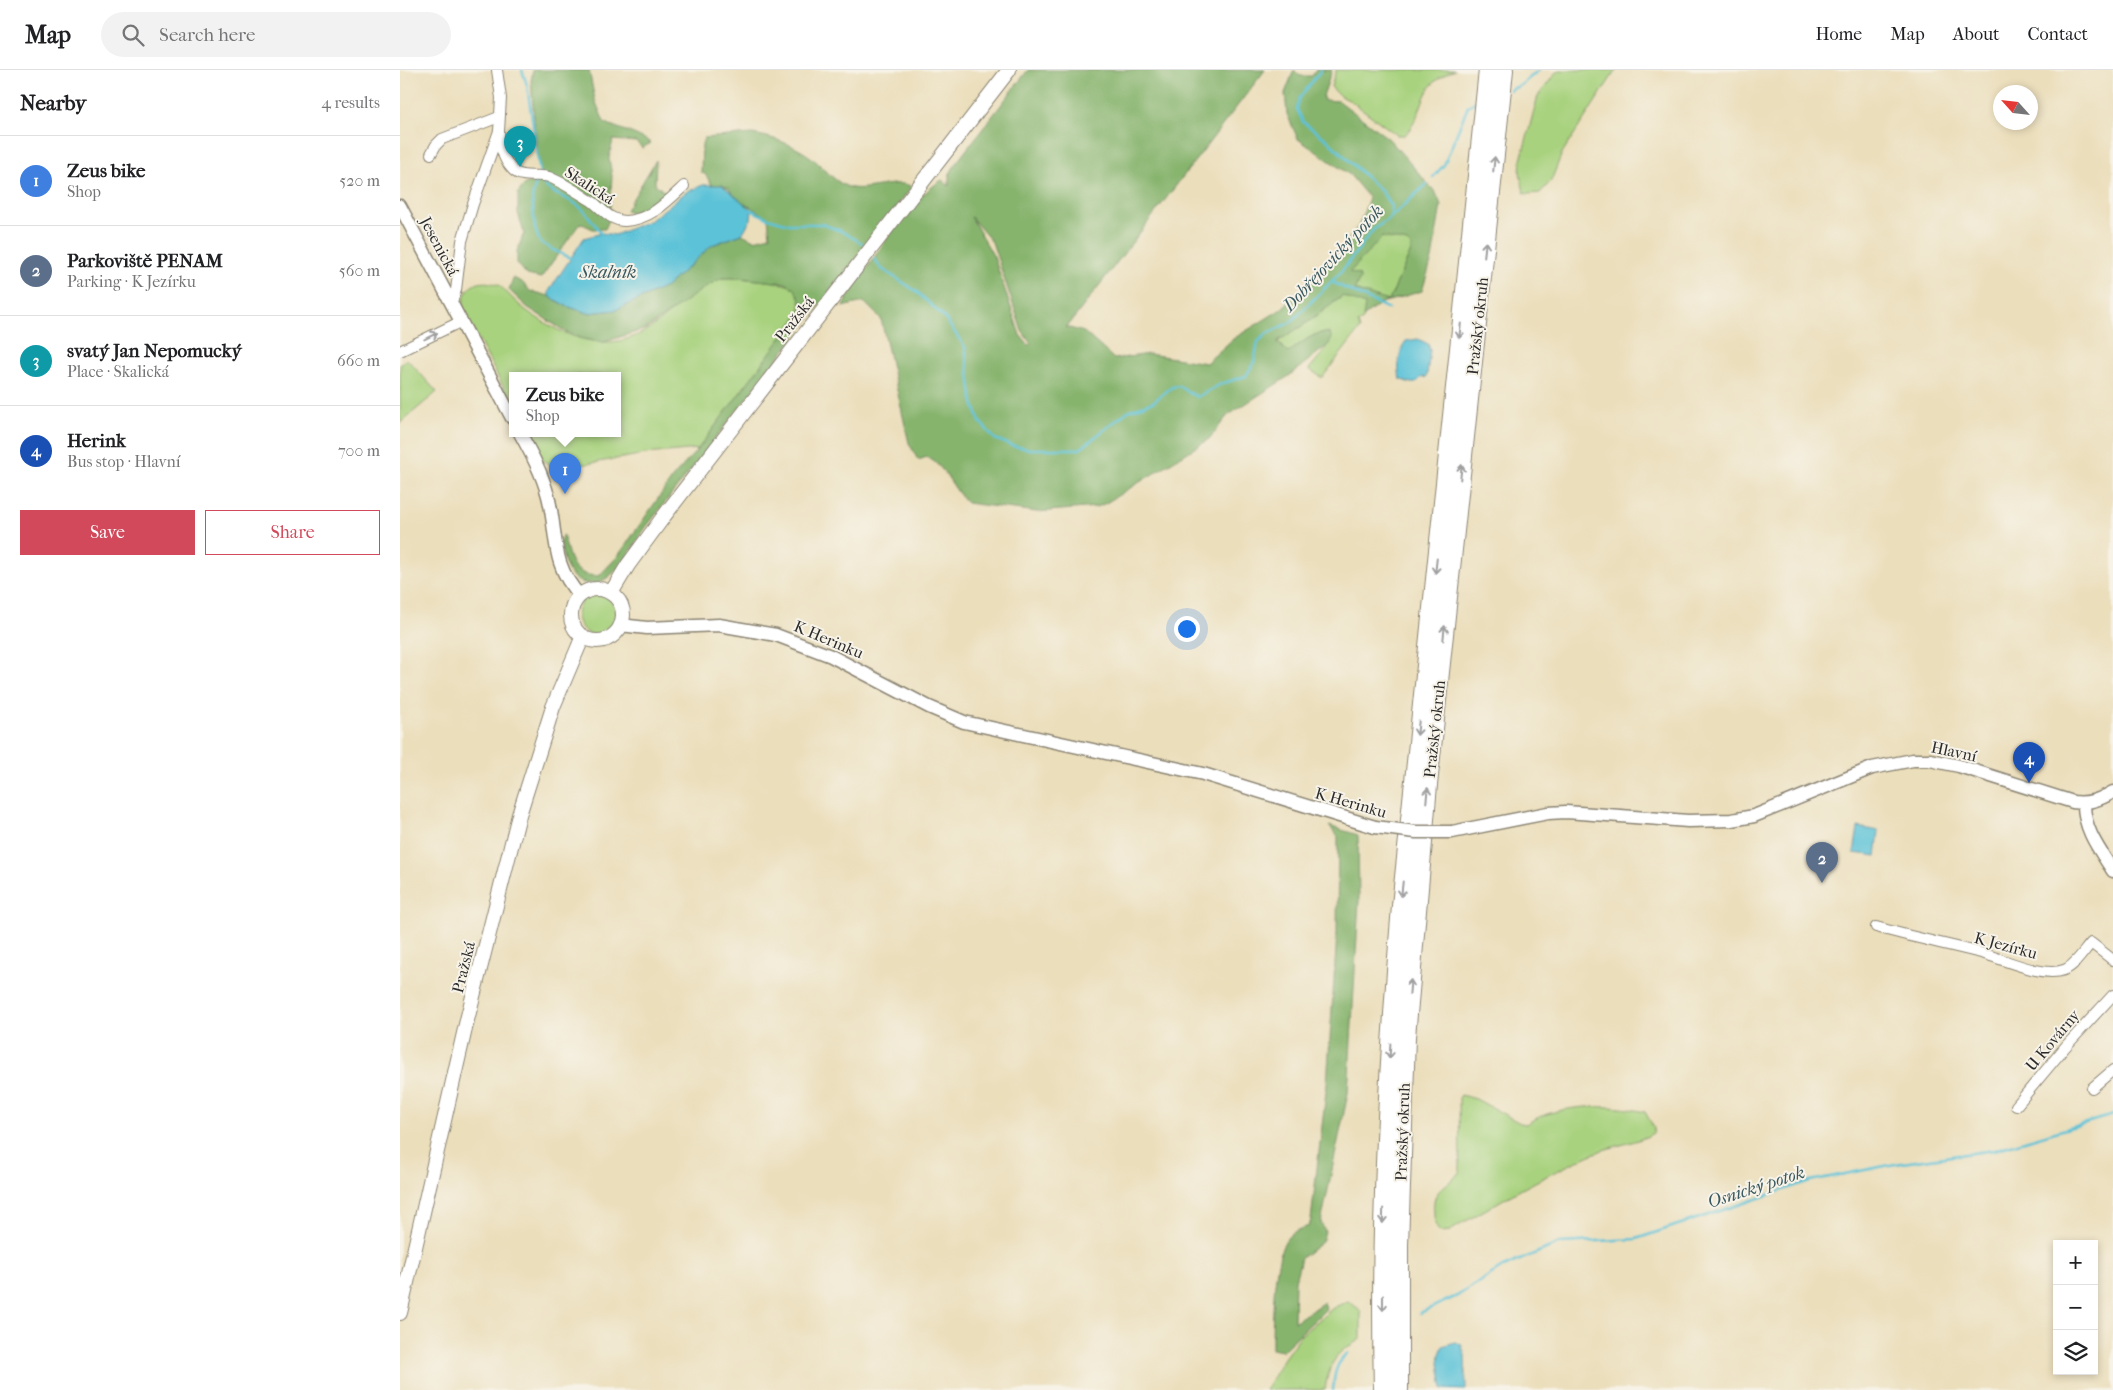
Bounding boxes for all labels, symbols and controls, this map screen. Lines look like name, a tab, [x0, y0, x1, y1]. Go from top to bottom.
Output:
search box	[101, 12, 451, 57]
text: Map	[25, 21, 71, 49]
icon: search	[119, 21, 147, 49]
text: Search here	[159, 24, 255, 46]
text: Home	[1815, 24, 1862, 45]
text: Map	[1890, 24, 1925, 45]
text: About	[1953, 24, 1999, 45]
text: Contact	[2027, 24, 2088, 45]
north arrow	[1993, 85, 2038, 130]
text: Nearby	[20, 91, 86, 115]
text: 4 results	[322, 93, 380, 112]
pin: 3	[504, 126, 536, 167]
one-way arrow	[1489, 157, 1499, 173]
text: Zeus bike	[67, 160, 145, 182]
street label: Skalická	[561, 162, 619, 209]
text: 1	[33, 171, 39, 190]
text: 520 m	[339, 171, 380, 190]
text: Shop	[67, 182, 101, 201]
water label: Dobřejovický potok	[1278, 201, 1388, 317]
street label: Jesenická	[415, 212, 463, 279]
one-way arrow	[1480, 241, 1490, 257]
text: Parkoviště PENAM	[67, 250, 223, 272]
text: 2	[32, 261, 40, 280]
text: 560 m	[339, 261, 380, 280]
water label: Skalník	[579, 262, 636, 283]
text: Parking · K Jezírku	[67, 272, 196, 291]
street label: Pražský okruh	[1463, 276, 1492, 376]
street label: Pražská	[771, 292, 818, 346]
one-way arrow	[1455, 322, 1465, 338]
one-way arrow	[423, 331, 438, 340]
text: svatý Jan Nepomucký	[67, 340, 242, 362]
text: 3	[33, 351, 39, 370]
text: 660 m	[337, 351, 380, 370]
text: Place · Skalická	[67, 362, 169, 381]
popup	[509, 372, 621, 437]
text: Zeus bike	[526, 384, 604, 406]
text: Shop	[526, 406, 560, 425]
text: Herink	[67, 430, 126, 452]
text: 4	[31, 441, 41, 460]
text: 700 m	[338, 441, 380, 460]
text: Bus stop · Hlavní	[67, 452, 181, 471]
pin: 1	[549, 453, 581, 494]
one-way arrow	[1456, 464, 1466, 480]
button: Save	[20, 510, 195, 555]
button: Share	[205, 510, 380, 555]
one-way arrow	[1431, 558, 1440, 574]
street label: K Herinku	[791, 616, 866, 663]
your location	[1174, 616, 1200, 642]
one-way arrow	[1439, 625, 1449, 641]
street label: Pražský okruh	[1420, 679, 1449, 779]
one-way arrow	[1414, 719, 1423, 735]
street label: Hlavní	[1929, 737, 1979, 766]
pin: 4	[2013, 742, 2045, 783]
street label: K Herinku	[1313, 783, 1389, 822]
one-way arrow	[1423, 787, 1432, 803]
pin: 2	[1806, 842, 1838, 883]
one-way arrow	[1397, 881, 1407, 897]
street label: K Jezírku	[1972, 928, 2039, 963]
street label: Pražská	[448, 939, 479, 995]
one-way arrow	[1405, 979, 1415, 995]
street label: U Kovárny	[2021, 1005, 2084, 1075]
one-way arrow	[1385, 1043, 1394, 1059]
street label: Pražský okruh	[1391, 1083, 1414, 1181]
water label: Osnický potok	[1705, 1162, 1808, 1213]
one-way arrow	[1378, 1207, 1388, 1223]
map controls	[2053, 1240, 2098, 1375]
button: +	[2053, 1240, 2098, 1285]
button: −	[2053, 1285, 2098, 1330]
one-way arrow	[1378, 1294, 1388, 1310]
button: layers	[2053, 1330, 2098, 1375]

